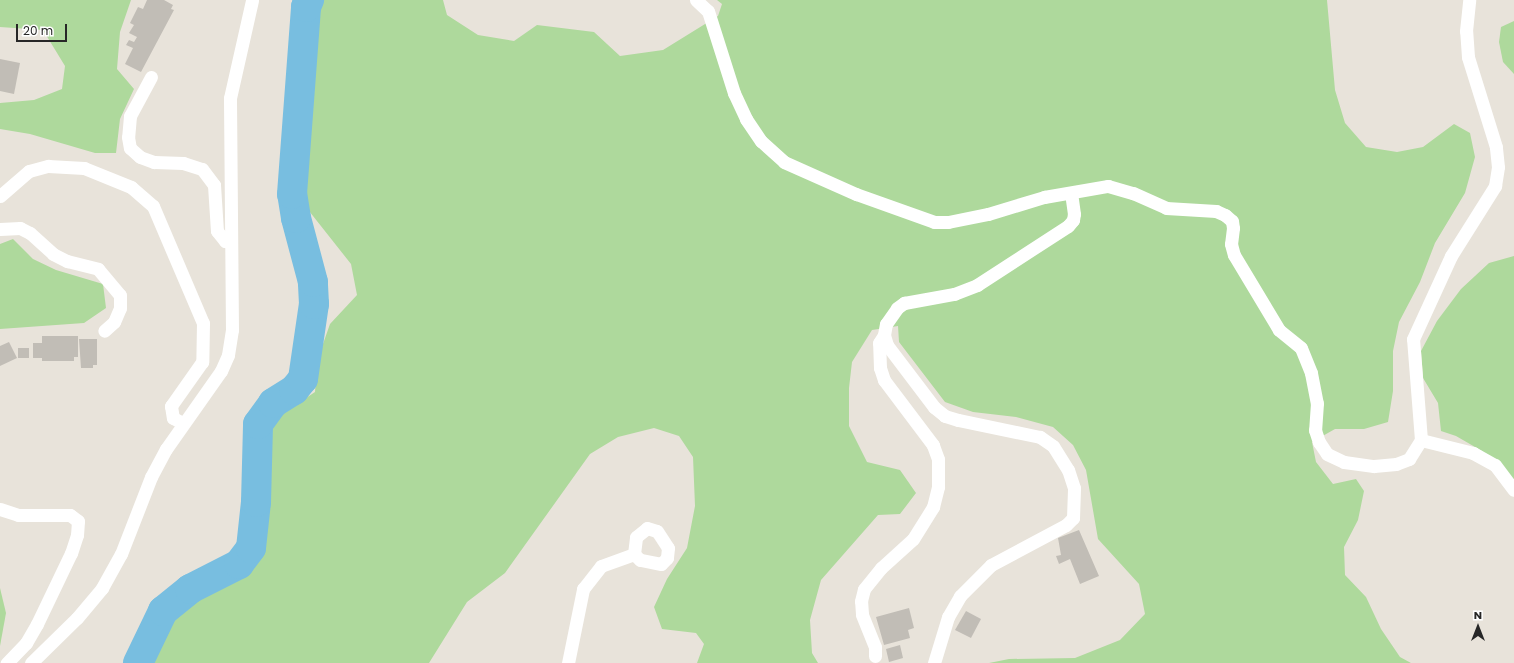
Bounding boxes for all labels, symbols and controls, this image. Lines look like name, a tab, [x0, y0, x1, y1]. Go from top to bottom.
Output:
scale bar	[18, 16, 69, 42]
text: 20 m	[23, 22, 53, 39]
north arrow	[1458, 607, 1498, 647]
text: N	[1474, 607, 1482, 623]

